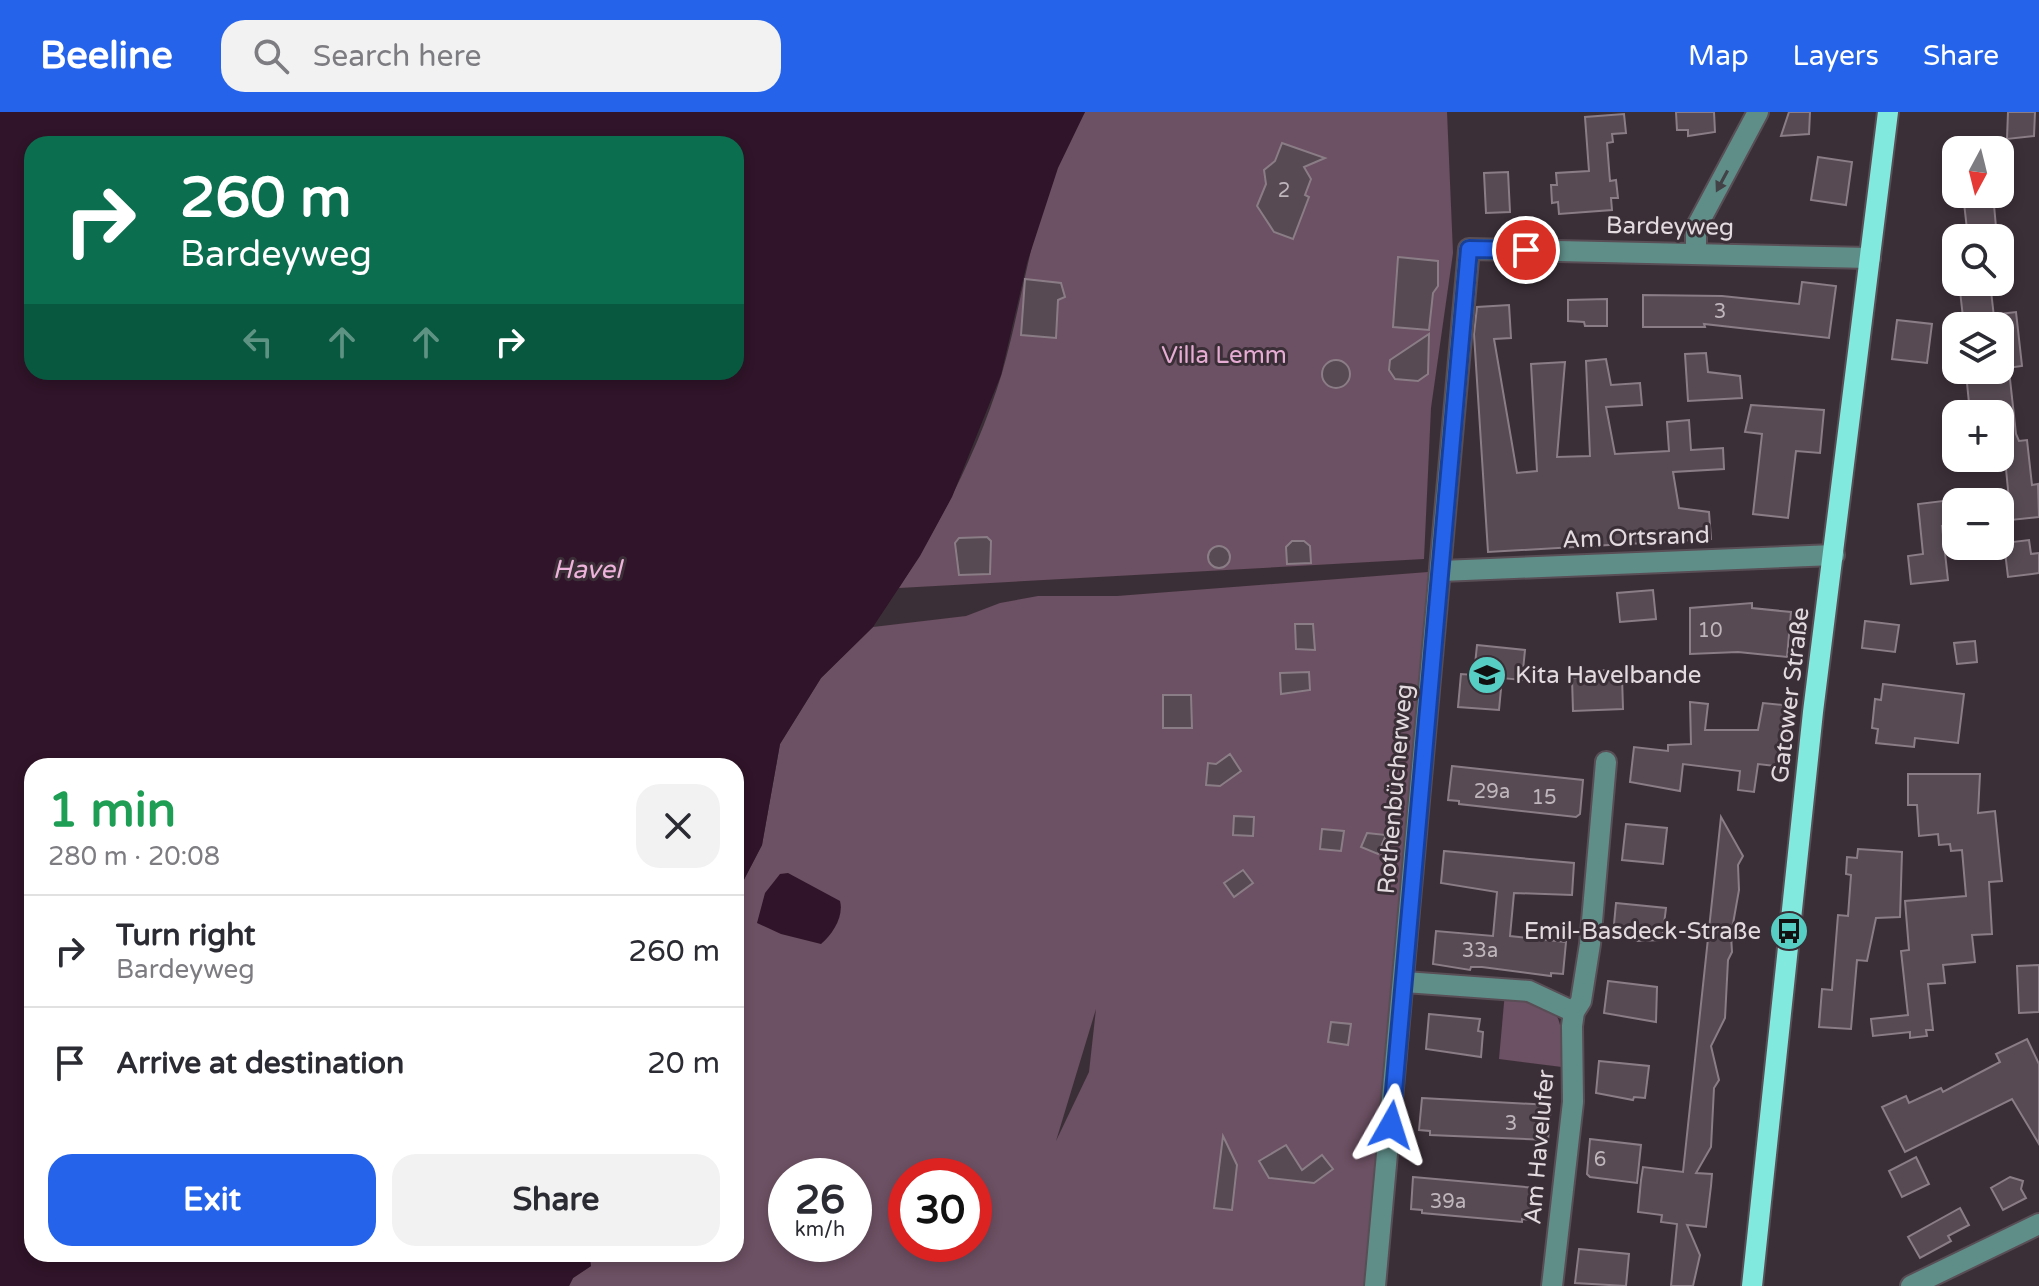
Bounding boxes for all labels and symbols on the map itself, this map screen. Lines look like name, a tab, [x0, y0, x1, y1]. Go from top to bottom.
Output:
north arrow	[1942, 136, 2014, 208]
one-way arrow	[1715, 169, 1728, 192]
house number: 2	[1278, 179, 1290, 203]
street label: Bardeyweg	[1606, 211, 1734, 242]
pin	[1492, 216, 1560, 284]
house number: 3	[1714, 300, 1726, 324]
park label: Villa Lemm	[1161, 341, 1287, 370]
street label: Am Ortsrand	[1562, 520, 1710, 555]
water label: Havel	[553, 554, 625, 585]
street label: Gatower Straße	[1765, 605, 1816, 785]
house number: 10	[1697, 619, 1723, 643]
school or university icon: Kita Havelbande	[1466, 654, 1508, 696]
place label: Kita Havelbande	[1515, 661, 1701, 690]
street label: Rothenbücherweg	[1372, 683, 1419, 895]
house number: 29a	[1474, 780, 1510, 804]
house number: 15	[1531, 786, 1557, 810]
bus stop icon: Emil-Basdeck-Straße	[1768, 910, 1810, 952]
place label: Emil-Basdeck-Straße	[1524, 917, 1761, 946]
house number: 33a	[1462, 939, 1498, 963]
street label: Am Havelufer	[1518, 1068, 1561, 1226]
position arrow	[1349, 1083, 1433, 1167]
house number: 3	[1505, 1112, 1517, 1136]
house number: 6	[1594, 1148, 1606, 1172]
speed limit sign: 30	[888, 1158, 992, 1262]
house number: 39a	[1430, 1190, 1466, 1214]

